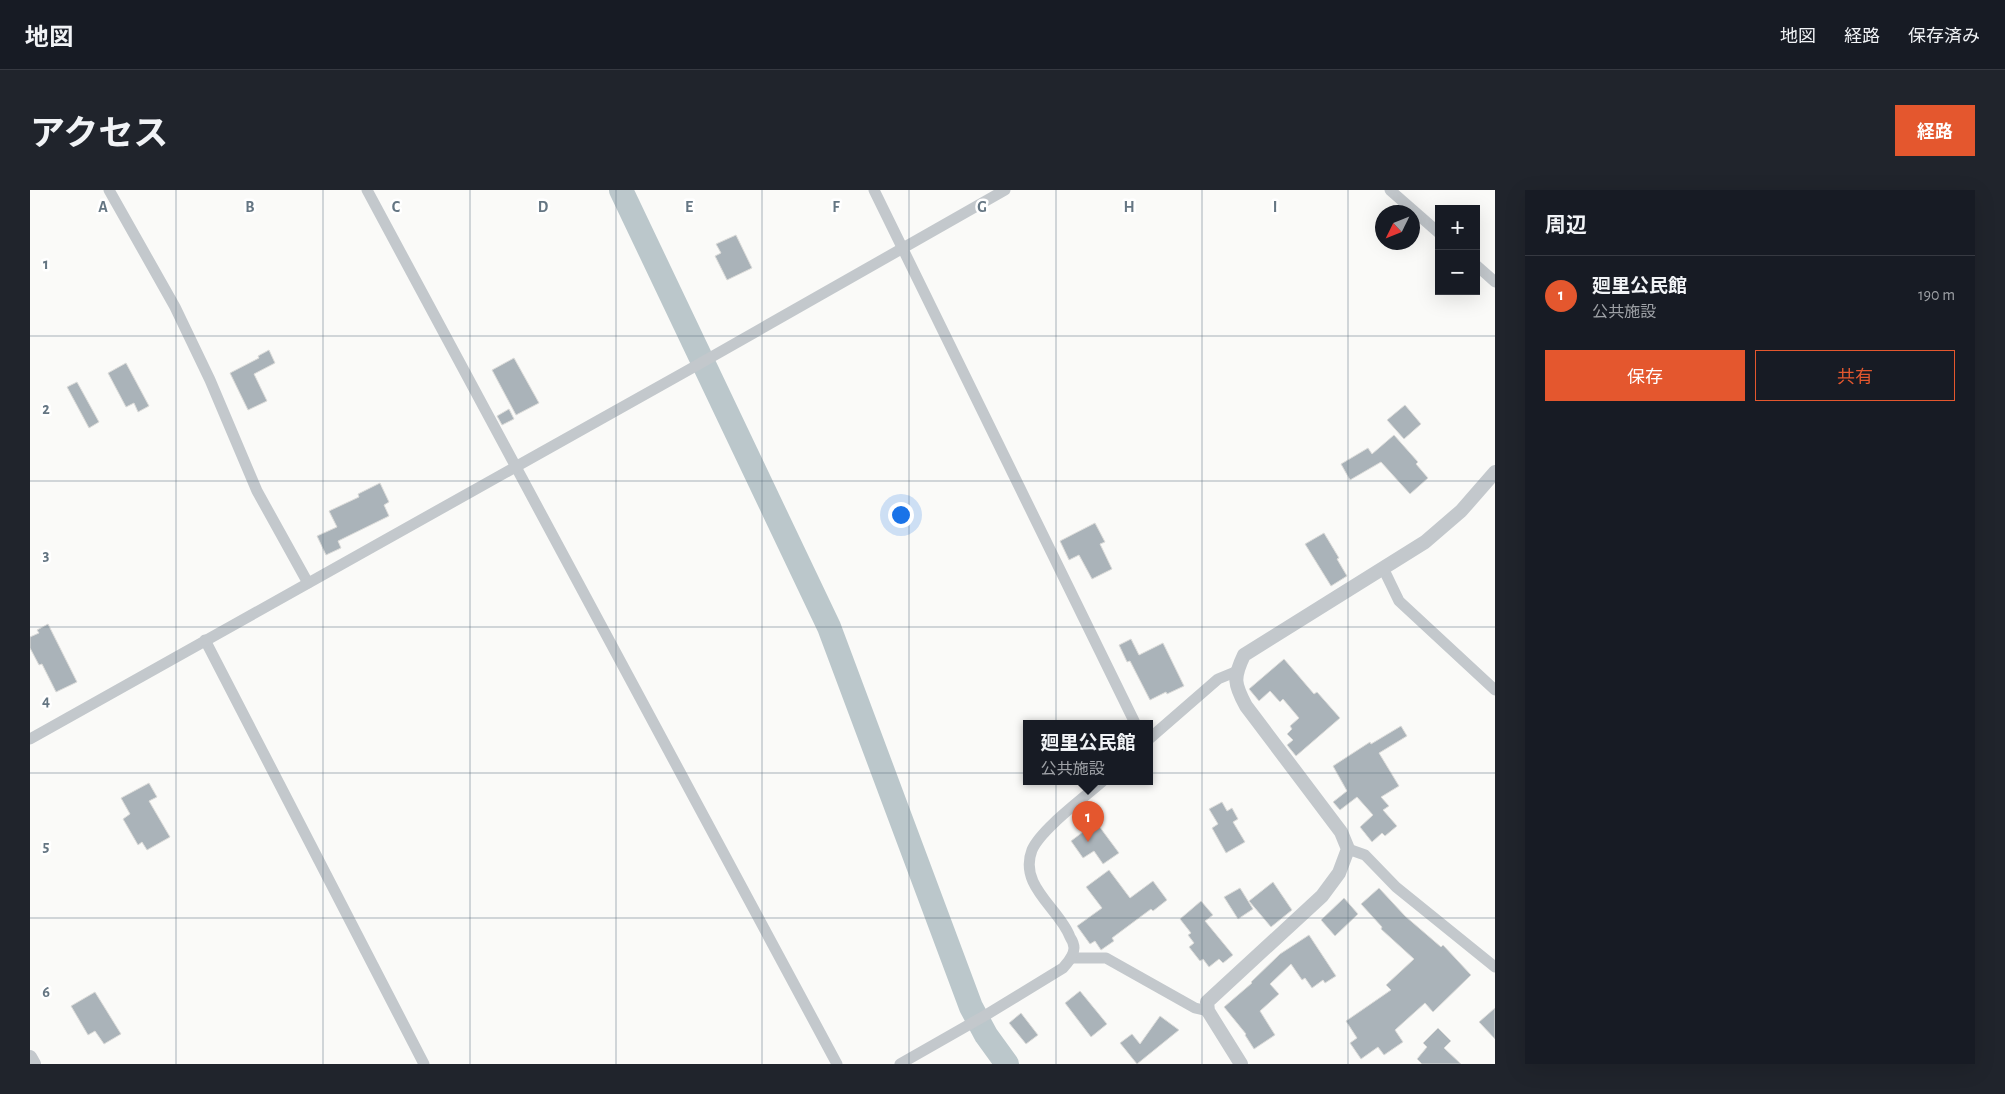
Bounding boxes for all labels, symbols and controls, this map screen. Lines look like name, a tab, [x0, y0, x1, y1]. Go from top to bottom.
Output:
text: 地図	[25, 26, 73, 50]
text: 地図	[1780, 28, 1816, 46]
text: 経路	[1844, 28, 1880, 46]
text: 保存済み	[1908, 28, 1980, 46]
button: 経路	[1895, 105, 1975, 156]
text: アクセス	[30, 117, 168, 152]
text: A	[98, 199, 108, 215]
text: B	[245, 199, 255, 215]
text: C	[392, 199, 401, 215]
text: D	[538, 199, 549, 215]
text: E	[685, 199, 693, 215]
text: F	[832, 199, 840, 215]
text: G	[977, 199, 987, 215]
text: H	[1123, 199, 1135, 215]
text: I	[1273, 199, 1277, 215]
north arrow	[1375, 205, 1420, 250]
map controls	[1435, 205, 1480, 295]
button: +	[1435, 205, 1480, 250]
text: 周辺	[1545, 215, 1587, 236]
button: −	[1435, 250, 1480, 295]
text: 1	[43, 256, 49, 272]
text: 廻里公民館	[1592, 277, 1687, 296]
text: 1	[1558, 287, 1564, 303]
text: 190 m	[1918, 287, 1955, 303]
text: 公共施設	[1592, 304, 1656, 320]
button: 保存	[1545, 350, 1745, 401]
button: 共有	[1755, 350, 1955, 401]
text: 2	[42, 401, 50, 417]
your location	[888, 502, 914, 528]
text: 3	[43, 547, 50, 563]
text: 4	[42, 693, 50, 709]
popup	[1023, 720, 1153, 785]
text: 廻里公民館	[1040, 734, 1136, 753]
text: 公共施設	[1040, 761, 1105, 777]
pin: 1	[1072, 801, 1104, 842]
text: 5	[43, 838, 50, 854]
text: 6	[42, 984, 50, 1000]

